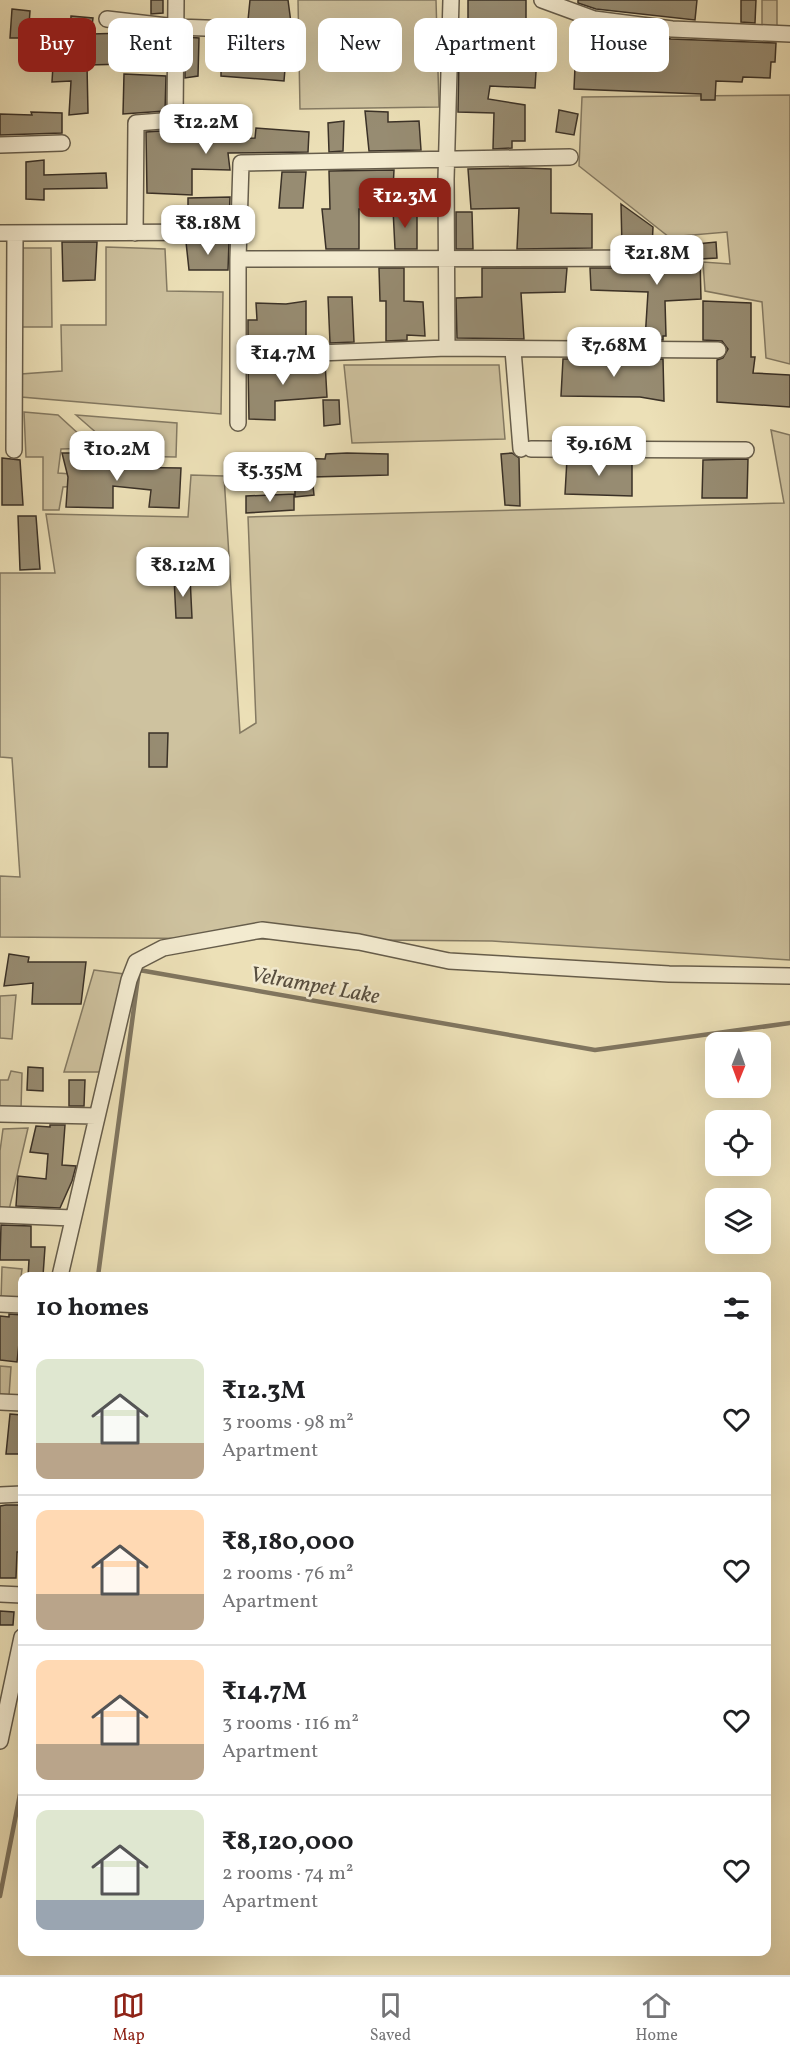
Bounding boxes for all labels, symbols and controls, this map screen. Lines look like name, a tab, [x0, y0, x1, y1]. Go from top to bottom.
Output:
chip: Buy	[18, 18, 96, 72]
chip: Rent	[108, 18, 193, 72]
chip: Filters	[205, 18, 306, 72]
chip: New	[318, 18, 402, 72]
chip: Apartment	[414, 18, 557, 72]
chip: House	[569, 18, 669, 72]
pin: ₹12.2M	[157, 104, 255, 155]
text: ₹12.2M	[174, 109, 238, 137]
pin: ₹12.3M	[356, 178, 454, 229]
text: ₹12.3M	[373, 183, 437, 211]
pin: ₹8.18M	[159, 205, 257, 256]
text: ₹8.18M	[175, 210, 241, 238]
pin: ₹21.8M	[608, 235, 706, 286]
text: ₹21.8M	[624, 240, 690, 268]
pin: ₹7.68M	[565, 327, 663, 378]
text: ₹7.68M	[581, 332, 647, 360]
pin: ₹14.7M	[234, 335, 332, 386]
text: ₹14.7M	[250, 340, 316, 368]
pin: ₹9.16M	[550, 426, 648, 477]
pin: ₹10.2M	[68, 431, 166, 482]
text: ₹9.16M	[566, 431, 632, 459]
text: ₹10.2M	[84, 436, 150, 464]
pin: ₹5.35M	[221, 452, 319, 503]
text: ₹5.35M	[237, 457, 303, 485]
pin: ₹8.12M	[134, 547, 232, 598]
text: ₹8.12M	[150, 552, 216, 580]
water label: Velrampet Lake	[247, 960, 382, 1013]
north arrow	[705, 1032, 771, 1098]
map controls	[705, 1032, 771, 1254]
button: locate	[705, 1110, 771, 1176]
button: layers	[705, 1188, 771, 1254]
text: 10 homes	[36, 1290, 149, 1326]
icon: filters	[720, 1292, 753, 1325]
text: ₹12.3M	[222, 1373, 306, 1409]
icon: home	[84, 1383, 156, 1455]
icon: heart	[720, 1403, 753, 1436]
text: 3 rooms · 98 m²	[222, 1409, 354, 1437]
text: Apartment	[222, 1437, 318, 1465]
text: ₹8,180,000	[222, 1524, 354, 1560]
icon: home	[84, 1534, 156, 1606]
icon: heart	[720, 1554, 753, 1587]
text: 2 rooms · 76 m²	[222, 1560, 354, 1588]
text: Apartment	[222, 1588, 318, 1616]
text: ₹14.7M	[222, 1674, 307, 1710]
icon: home	[84, 1684, 156, 1756]
icon: heart	[720, 1704, 753, 1737]
text: 3 rooms · 116 m²	[222, 1710, 359, 1738]
text: Apartment	[222, 1738, 318, 1766]
text: ₹8,120,000	[222, 1824, 354, 1860]
icon: home	[84, 1834, 156, 1906]
icon: heart	[720, 1854, 753, 1887]
text: 2 rooms · 74 m²	[222, 1860, 353, 1888]
text: Apartment	[222, 1888, 318, 1916]
tab: Map	[112, 1989, 145, 2047]
tab: Saved	[370, 1989, 411, 2047]
tab: Home	[635, 1989, 678, 2047]

